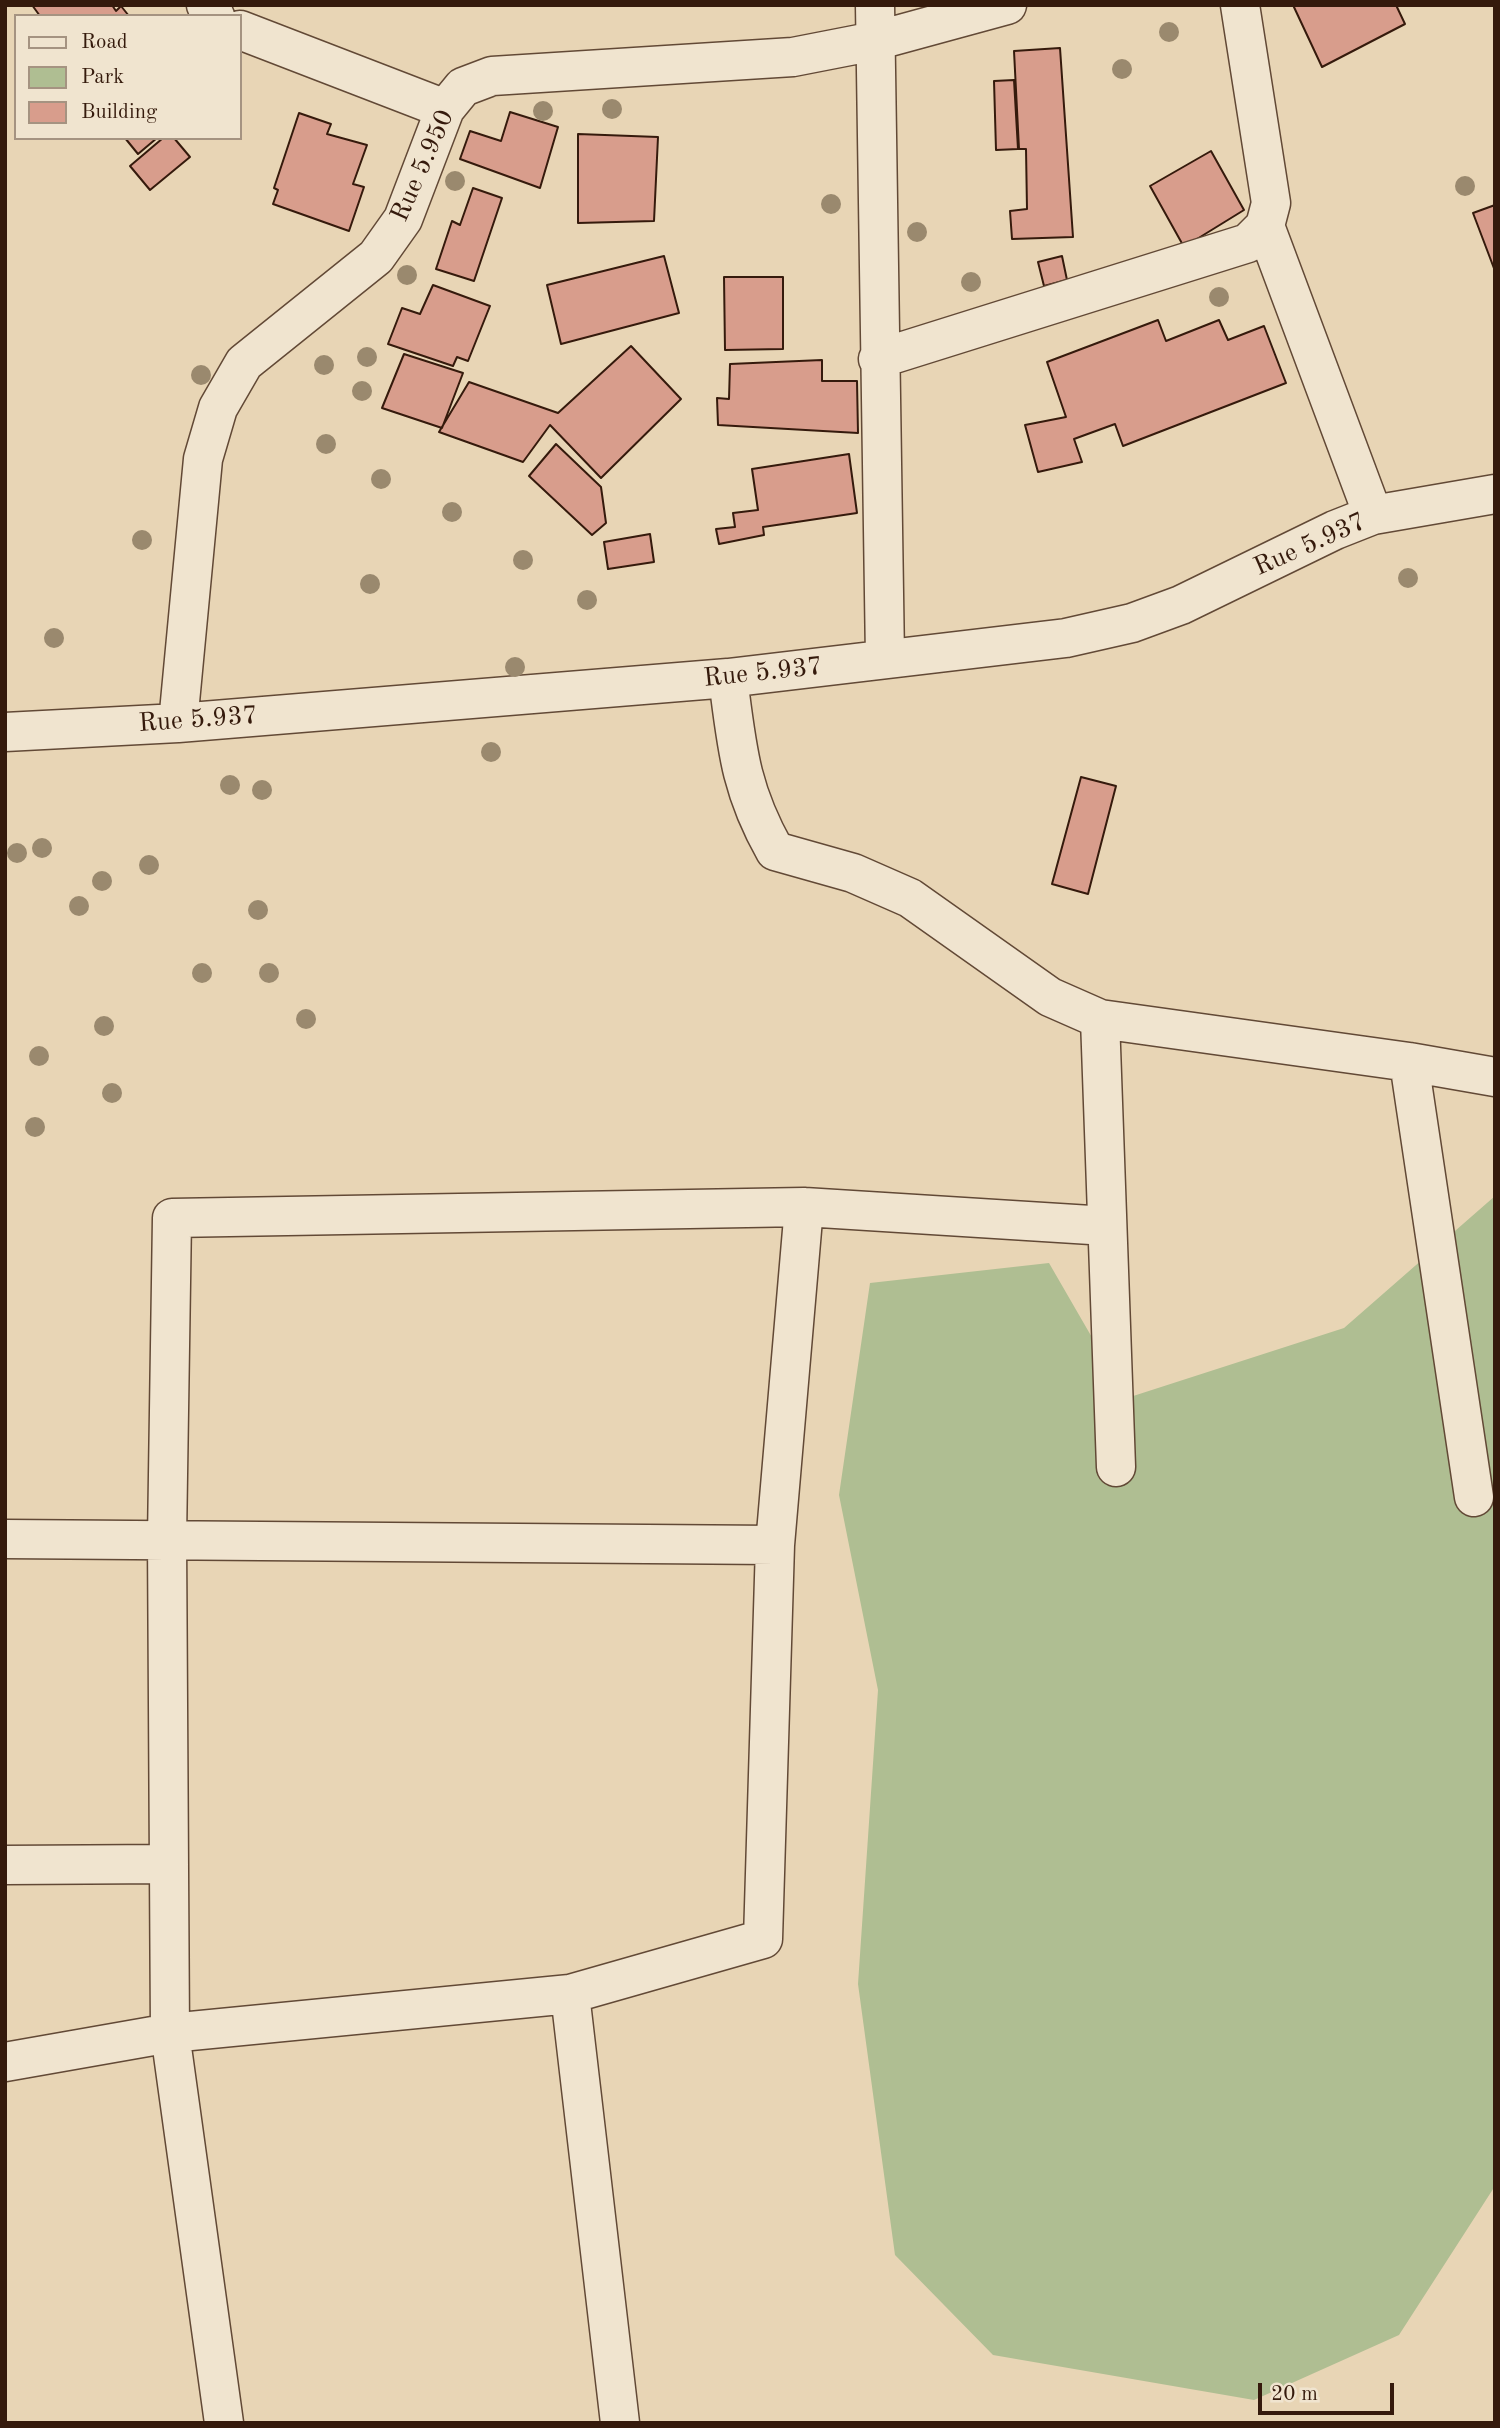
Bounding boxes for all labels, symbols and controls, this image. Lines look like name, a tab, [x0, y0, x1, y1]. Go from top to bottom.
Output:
legend	[14, 14, 242, 140]
text: Road	[81, 32, 128, 53]
text: Park	[81, 67, 124, 88]
text: Building	[81, 102, 157, 123]
street label: Rue 5.950	[384, 105, 462, 227]
street label: Rue 5.937	[1249, 506, 1371, 584]
street label: Rue 5.937	[702, 651, 824, 695]
street label: Rue 5.937	[137, 700, 259, 740]
scale bar	[1262, 2368, 1398, 2412]
text: 20 m	[1271, 2384, 1318, 2405]

